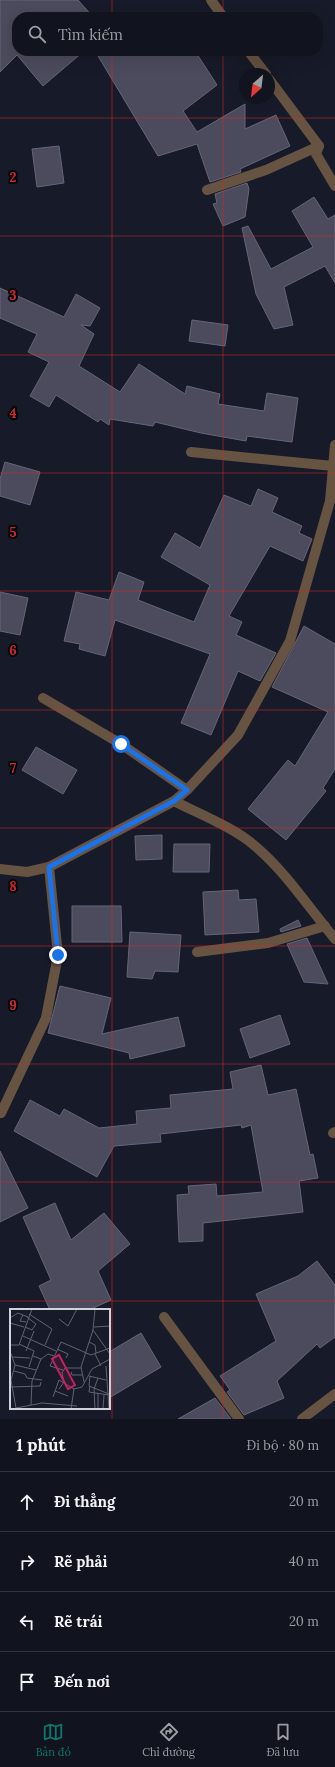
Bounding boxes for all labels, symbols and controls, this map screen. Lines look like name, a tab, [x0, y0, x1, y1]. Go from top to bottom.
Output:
search box	[12, 12, 323, 56]
icon: search	[26, 23, 48, 45]
text: Tìm kiếm	[58, 25, 123, 44]
north arrow	[239, 68, 275, 104]
text: 2	[10, 169, 17, 186]
text: 3	[9, 287, 17, 304]
text: 4	[9, 405, 17, 422]
text: 5	[9, 524, 17, 541]
text: 6	[9, 642, 17, 659]
route start	[112, 735, 130, 753]
text: 7	[10, 760, 16, 777]
text: 8	[9, 878, 17, 895]
route end	[49, 946, 67, 964]
text: 9	[9, 997, 17, 1014]
inset map	[10, 1309, 110, 1409]
text: 1 phút	[16, 1434, 65, 1456]
text: Đi bộ · 80 m	[247, 1437, 319, 1454]
icon: ahead	[16, 1491, 38, 1513]
text: Đi thẳng	[54, 1492, 115, 1511]
text: 20 m	[289, 1493, 319, 1510]
icon: right	[16, 1551, 38, 1573]
text: Rẽ phải	[54, 1552, 107, 1571]
text: 40 m	[289, 1553, 319, 1570]
icon: left	[16, 1611, 38, 1633]
text: Rẽ trái	[54, 1612, 102, 1631]
text: 20 m	[289, 1613, 319, 1630]
icon: arrive	[16, 1671, 38, 1693]
text: Đến nơi	[54, 1672, 110, 1691]
tab: Bản đồ	[36, 1721, 71, 1759]
tab: Chỉ đường	[142, 1721, 195, 1759]
tab: Đã lưu	[266, 1721, 299, 1759]

